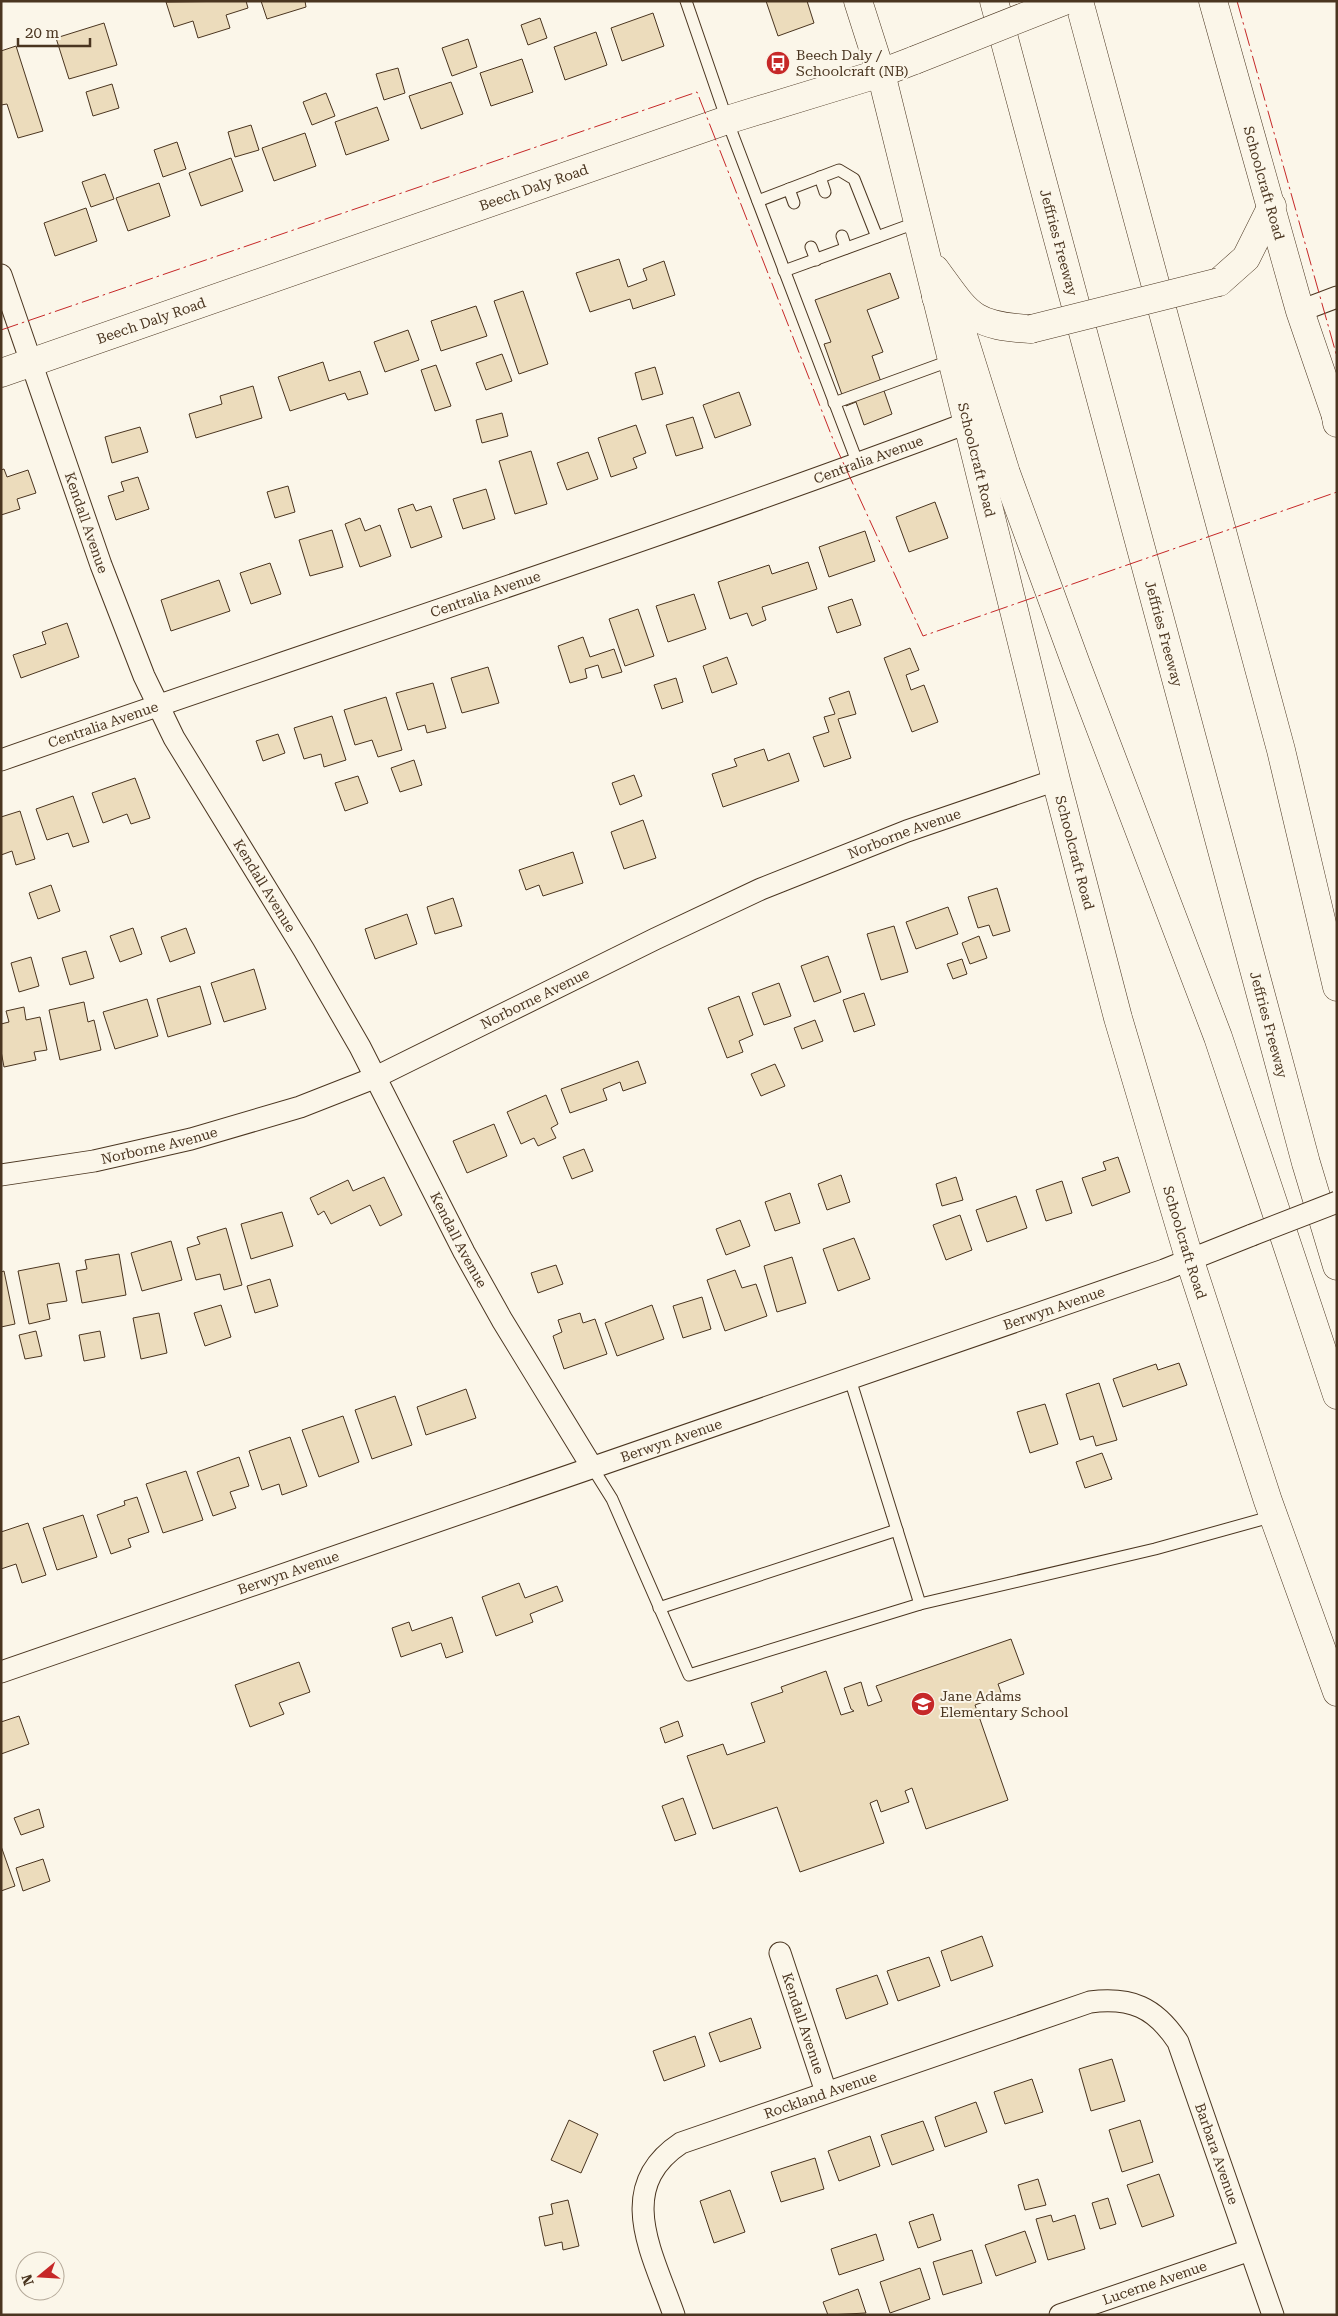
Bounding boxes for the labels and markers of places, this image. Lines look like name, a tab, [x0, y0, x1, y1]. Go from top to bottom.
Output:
place label: Beech Daly / Schoolcraft (NB)	[796, 47, 908, 79]
bus stop icon: Beech Daly / Schoolcraft (NB)	[765, 50, 791, 76]
place label: Jane Adams Elementary School	[940, 1688, 1069, 1720]
school or university icon: Jane Adams Elementary School	[910, 1691, 936, 1717]

